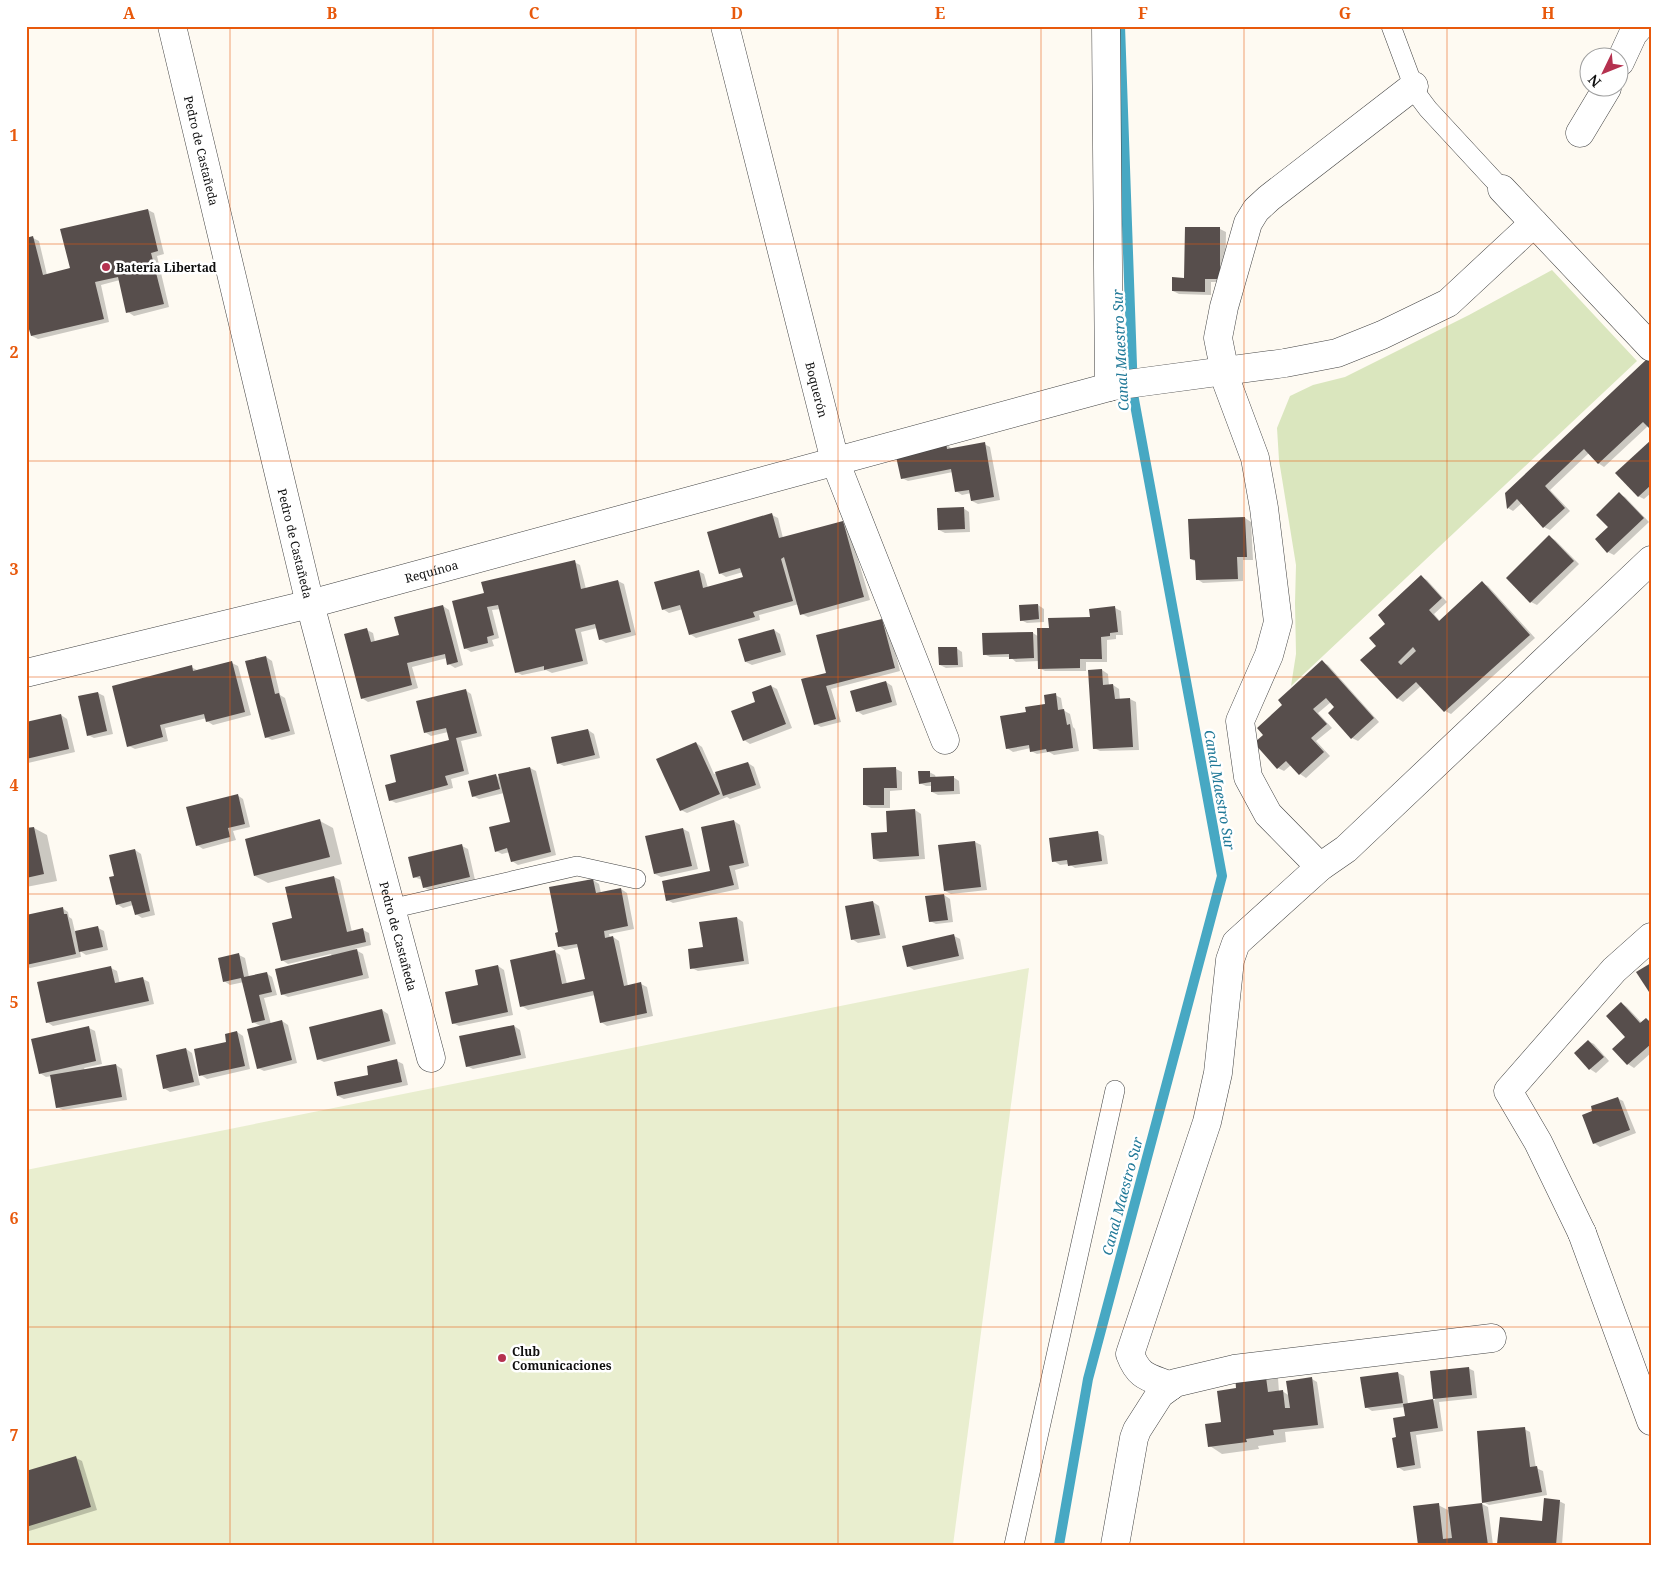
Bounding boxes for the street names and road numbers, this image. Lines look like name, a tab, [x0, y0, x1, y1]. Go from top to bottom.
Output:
street label: Pedro de Castañeda	[180, 94, 223, 207]
street label: Boquerón	[802, 360, 832, 419]
street label: Pedro de Castañeda	[274, 487, 317, 600]
street label: Requínoa	[403, 556, 460, 586]
street label: Pedro de Castañeda	[376, 880, 421, 993]

